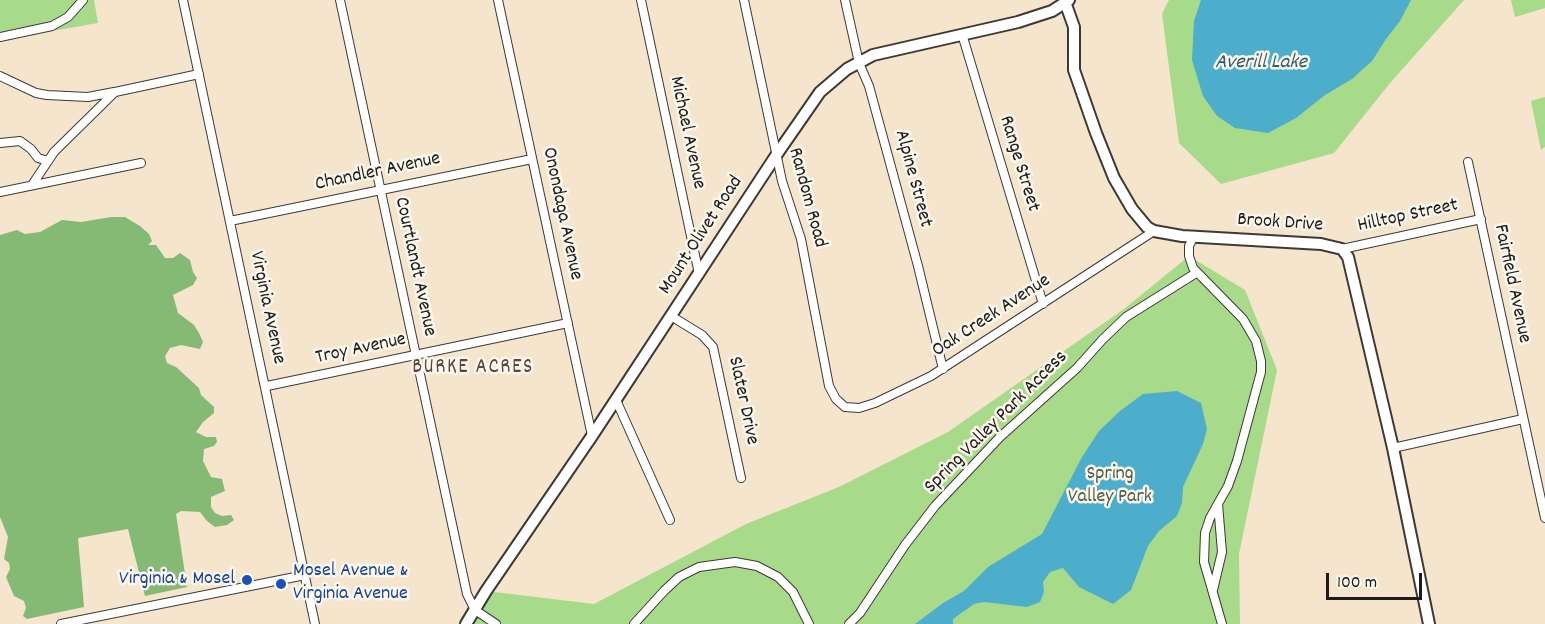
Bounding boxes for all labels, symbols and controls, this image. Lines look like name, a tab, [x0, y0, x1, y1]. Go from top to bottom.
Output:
water label: Averill Lake	[1215, 51, 1307, 77]
street label: Michael Avenue	[662, 74, 710, 192]
street label: Range Street	[992, 113, 1044, 215]
street label: Alpine Street	[887, 128, 937, 230]
street label: Onondaga Avenue	[535, 145, 587, 283]
street label: Random Road	[781, 145, 831, 251]
street label: Chandler Avenue	[313, 148, 443, 198]
street label: Mount Olivet Road	[655, 172, 749, 300]
street label: Courtlandt Avenue	[388, 195, 440, 339]
street label: Hilltop Street	[1356, 195, 1460, 239]
street label: Brook Drive	[1236, 209, 1324, 239]
street label: Fairfield Avenue	[1487, 222, 1535, 346]
street label: Virginia Avenue	[242, 249, 290, 367]
street label: Oak Creek Avenue	[928, 270, 1056, 364]
street label: Troy Avenue	[314, 329, 408, 371]
street label: Spring Valley Park Access	[920, 346, 1074, 500]
street label: Slater Drive	[721, 355, 763, 447]
district label: BURKE ACRES	[412, 356, 534, 382]
park label: Spring Valley Park	[1068, 463, 1152, 510]
place label: Mosel Avenue & Virginia Avenue	[293, 560, 408, 607]
scale bar	[1329, 561, 1425, 599]
place label: Virginia & Mosel	[119, 568, 235, 592]
text: 100 m	[1337, 571, 1377, 596]
marker: Virginia & Mosel	[240, 573, 254, 587]
marker: Mosel Avenue & Virginia Avenue	[274, 577, 288, 591]

